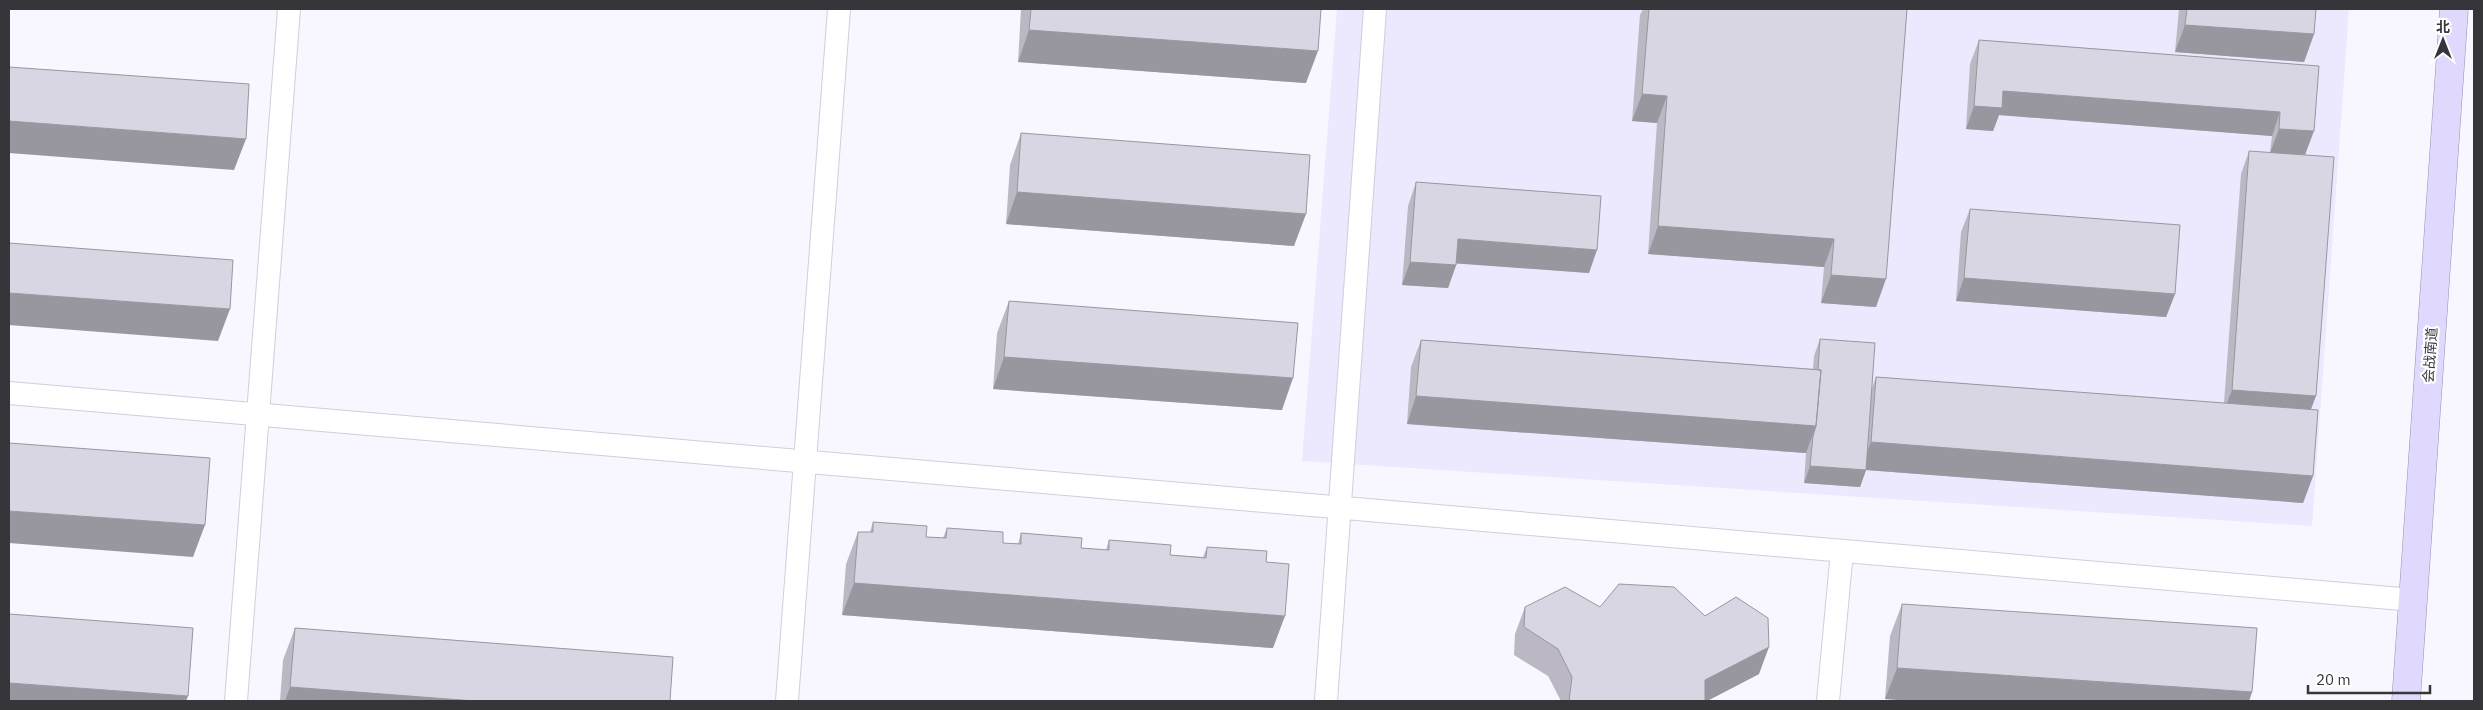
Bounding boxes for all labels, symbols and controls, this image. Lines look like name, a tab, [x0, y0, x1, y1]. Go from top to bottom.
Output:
north arrow	[2418, 15, 2468, 65]
text: 北	[2436, 18, 2450, 36]
street label: 会战南道	[2419, 326, 2441, 384]
scale bar	[2308, 662, 2430, 694]
text: 20 m	[2316, 670, 2351, 689]

